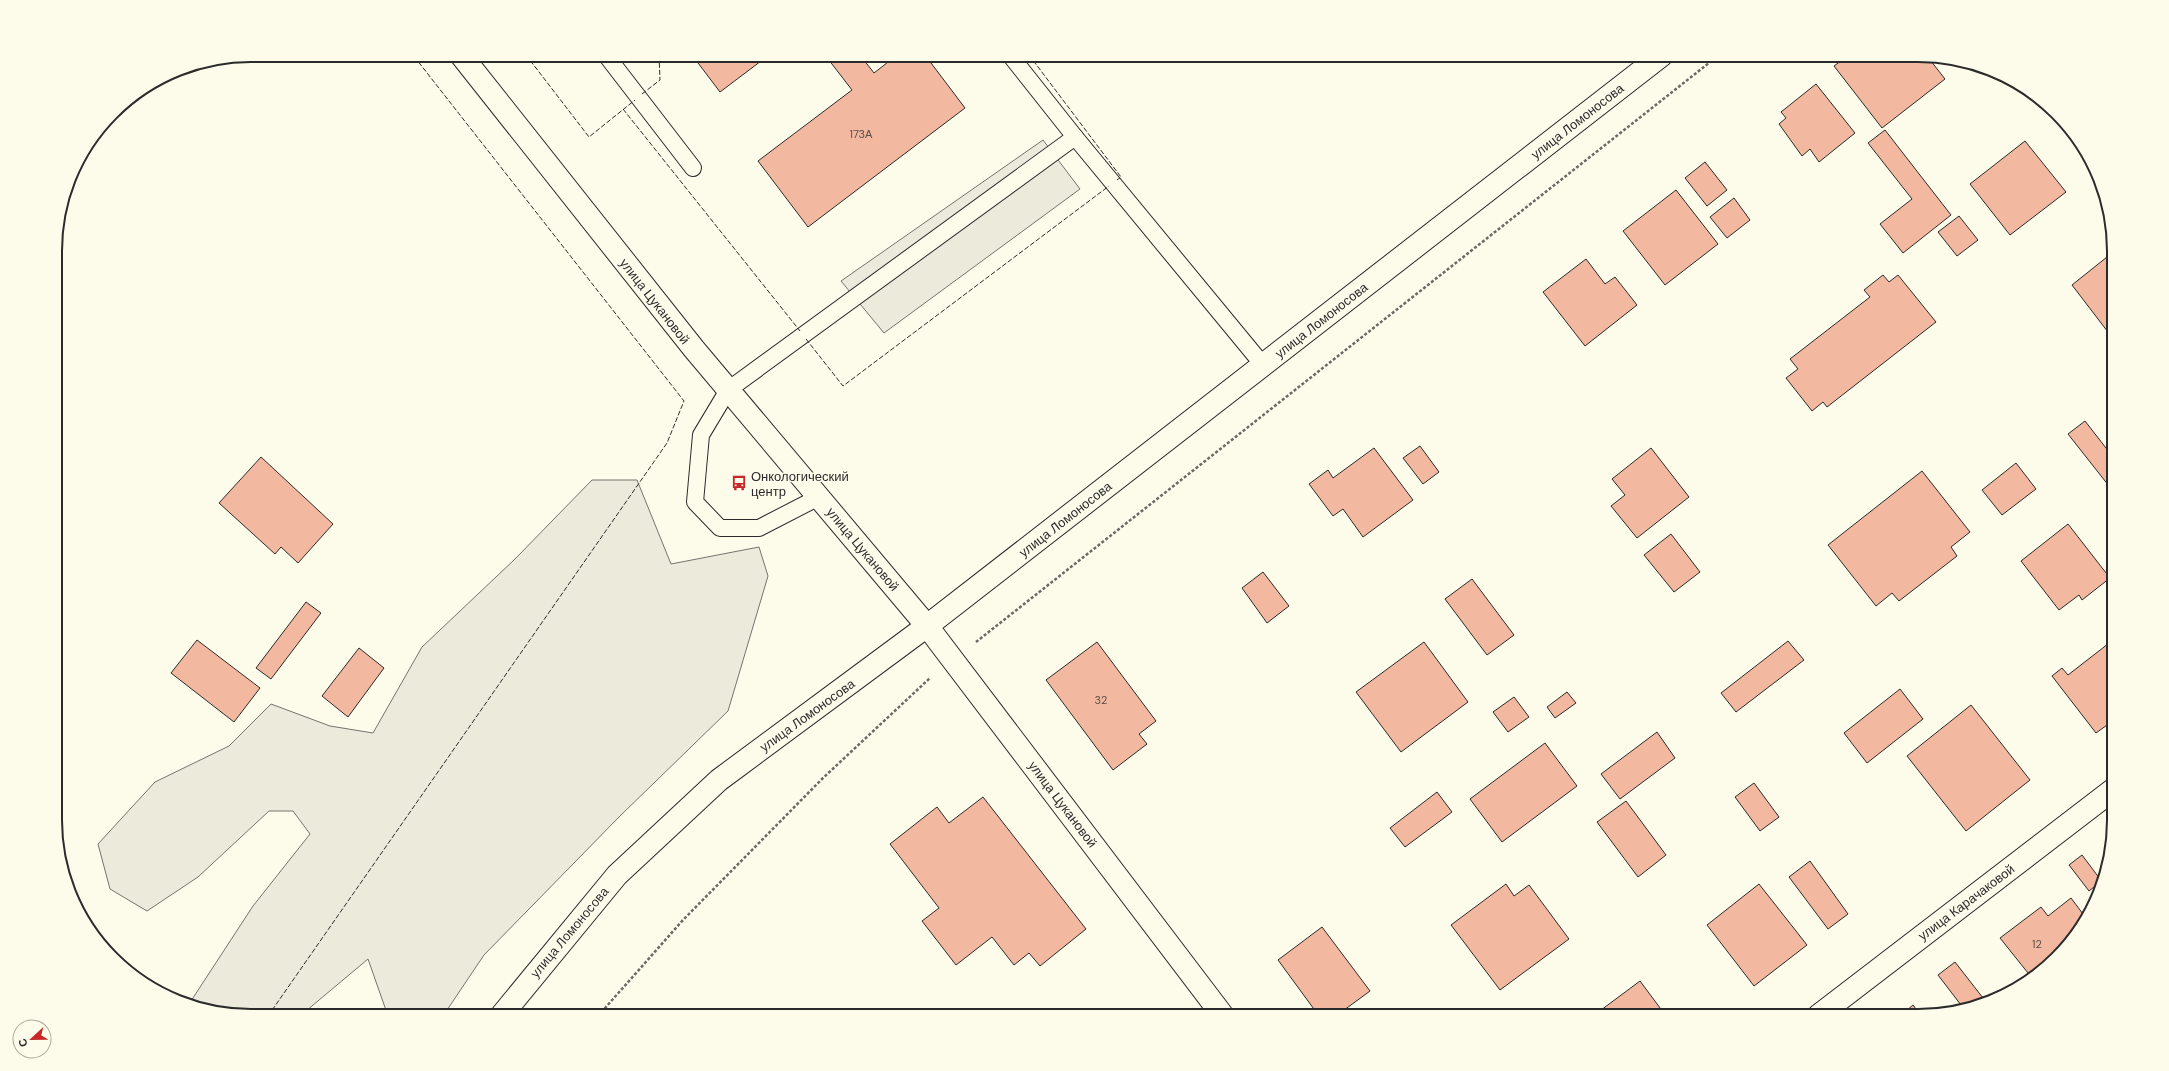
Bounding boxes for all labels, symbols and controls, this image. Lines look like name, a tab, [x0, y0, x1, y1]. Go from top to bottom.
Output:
street label: улица Ломоносова	[1527, 79, 1628, 163]
house number: 173А	[850, 127, 873, 141]
street label: улица Цукановой	[616, 255, 693, 348]
street label: улица Ломоносова	[1271, 278, 1372, 362]
place label: Онкологический центр	[751, 468, 849, 500]
bus stop icon: Онкологический центр	[730, 474, 748, 492]
street label: улица Ломоносова	[1015, 477, 1116, 561]
street label: улица Цукановой	[823, 504, 903, 595]
street label: улица Ломоносова	[756, 675, 859, 756]
house number: 32	[1095, 693, 1107, 707]
street label: улица Цукановой	[1024, 758, 1101, 851]
street label: улица Карачаковой	[1915, 861, 2018, 944]
street label: улица Ломоносова	[526, 883, 613, 981]
house number: 12	[2032, 937, 2042, 951]
north arrow	[12, 1019, 52, 1059]
text: С	[15, 1036, 31, 1049]

